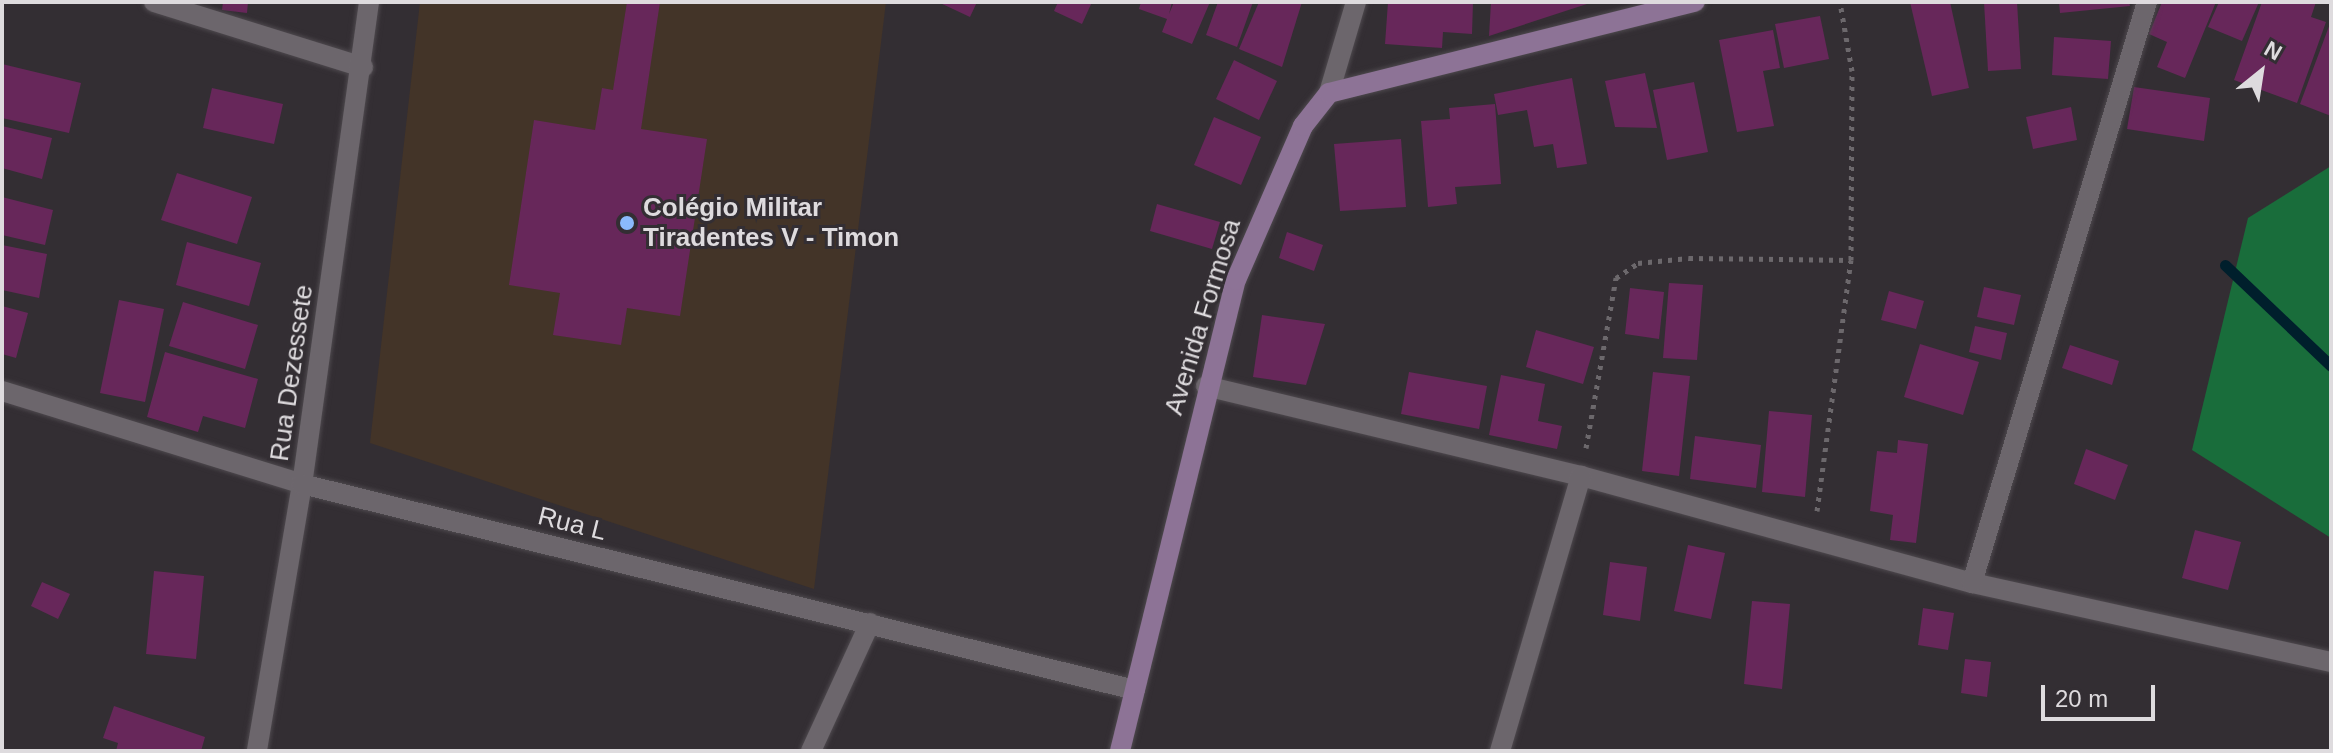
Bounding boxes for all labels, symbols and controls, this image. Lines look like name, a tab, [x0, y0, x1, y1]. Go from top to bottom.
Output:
north arrow	[2221, 32, 2301, 112]
text: N	[2260, 36, 2286, 66]
place label: Colégio Militar Tiradentes V - Timon	[643, 192, 899, 254]
marker: Colégio Militar Tiradentes V - Timon	[618, 214, 636, 232]
street label: Avenida Formosa	[1158, 215, 1248, 419]
street label: Rua Dezessete	[264, 283, 320, 463]
street label: Rua L	[535, 500, 609, 548]
scale bar	[2045, 669, 2159, 719]
text: 20 m	[2055, 685, 2108, 712]

